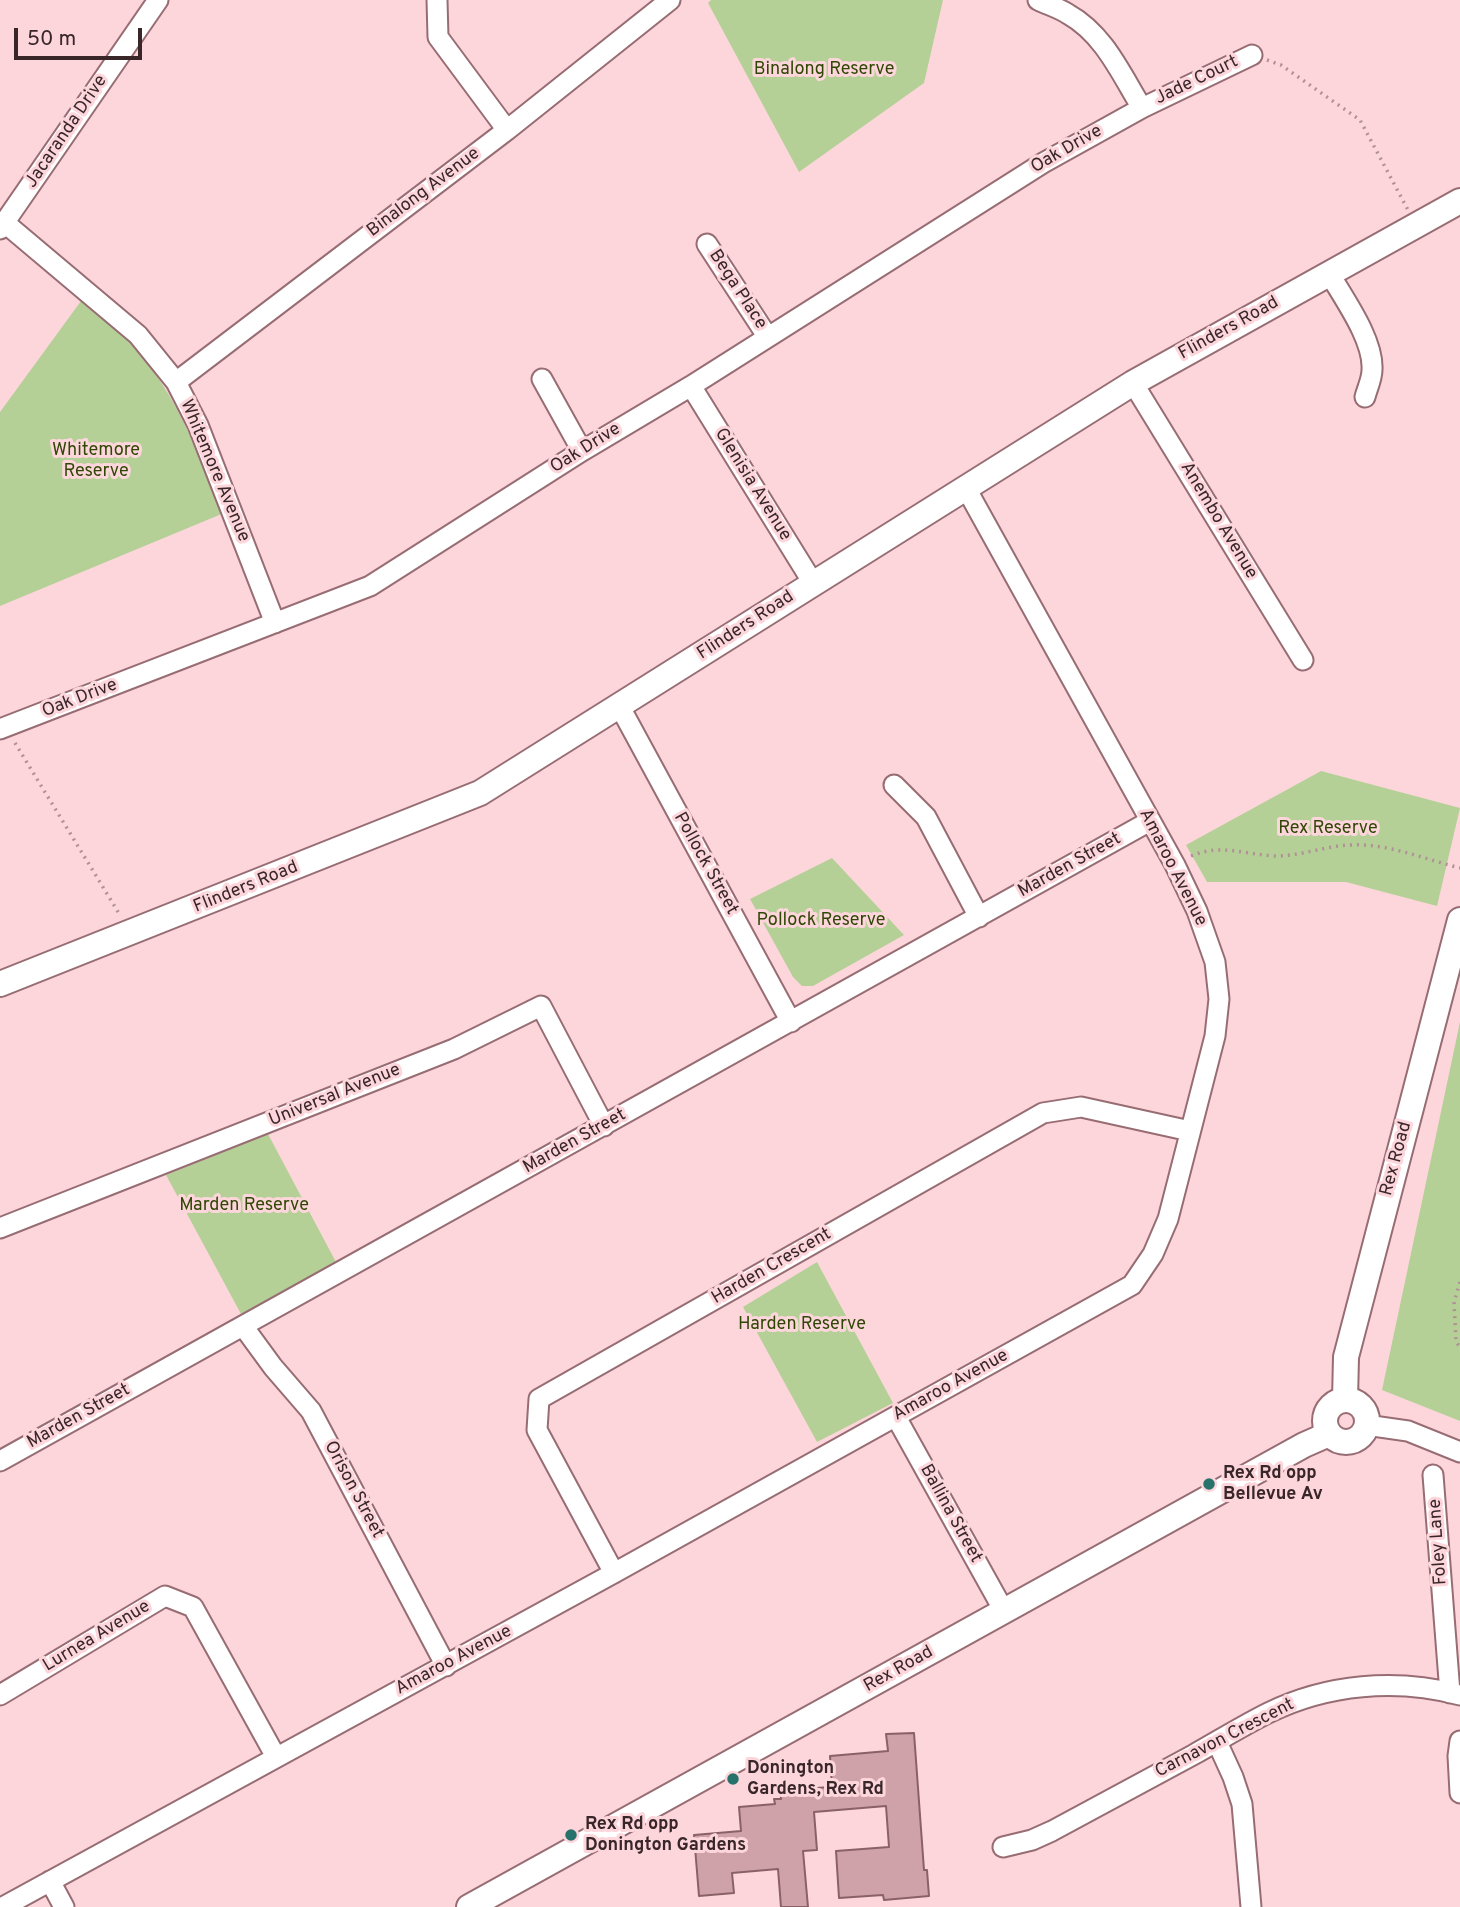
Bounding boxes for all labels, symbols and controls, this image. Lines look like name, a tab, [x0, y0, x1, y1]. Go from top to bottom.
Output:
scale bar	[18, 14, 145, 58]
text: 50 m	[27, 26, 76, 53]
street label: Jade Court	[1152, 52, 1242, 110]
park label: Binalong Reserve	[754, 59, 894, 81]
street label: Jacaranda Drive	[21, 72, 113, 192]
street label: Oak Drive	[1028, 121, 1106, 179]
street label: Binalong Avenue	[363, 144, 485, 242]
street label: Bega Place	[703, 246, 771, 334]
street label: Flinders Road	[1175, 293, 1283, 365]
street label: Whitemore Avenue	[174, 397, 254, 545]
street label: Oak Drive	[547, 419, 625, 479]
street label: Glenisia Avenue	[709, 425, 795, 545]
park label: Whitemore Reserve	[52, 440, 140, 482]
street label: Anembo Avenue	[1175, 459, 1261, 583]
street label: Flinders Road	[694, 587, 798, 665]
street label: Oak Drive	[39, 675, 121, 723]
street label: Amaroo Avenue	[1133, 806, 1211, 930]
street label: Pollock Street	[668, 809, 742, 919]
park label: Rex Reserve	[1278, 818, 1378, 840]
street label: Marden Street	[1015, 829, 1125, 903]
street label: Flinders Road	[191, 857, 301, 919]
park label: Pollock Reserve	[756, 910, 886, 932]
street label: Universal Avenue	[266, 1060, 404, 1132]
street label: Marden Street	[520, 1105, 630, 1179]
street label: Rex Road	[1377, 1120, 1417, 1198]
park label: Marden Reserve	[179, 1195, 309, 1217]
street label: Harden Crescent	[708, 1224, 836, 1310]
park label: Harden Reserve	[738, 1314, 866, 1336]
street label: Amaroo Avenue	[890, 1345, 1012, 1427]
street label: Marden Street	[24, 1380, 134, 1454]
street label: Orison Street	[318, 1438, 388, 1542]
street label: Ballina Street	[914, 1461, 986, 1567]
place label: Rex Rd opp Bellevue Av	[1223, 1463, 1323, 1506]
marker: Rex Rd opp Bellevue Av	[1201, 1476, 1217, 1492]
street label: Foley Lane	[1425, 1498, 1453, 1586]
street label: Lurnea Avenue	[40, 1597, 154, 1677]
street label: Amaroo Avenue	[392, 1621, 516, 1701]
street label: Rex Road	[861, 1642, 937, 1698]
street label: Carnavon Crescent	[1152, 1695, 1298, 1783]
place label: Donington Gardens, Rex Rd	[747, 1758, 884, 1800]
marker: Donington Gardens, Rex Rd	[725, 1771, 741, 1787]
place label: Rex Rd opp Donington Gardens	[585, 1814, 746, 1856]
marker: Rex Rd opp Donington Gardens	[563, 1827, 579, 1843]

